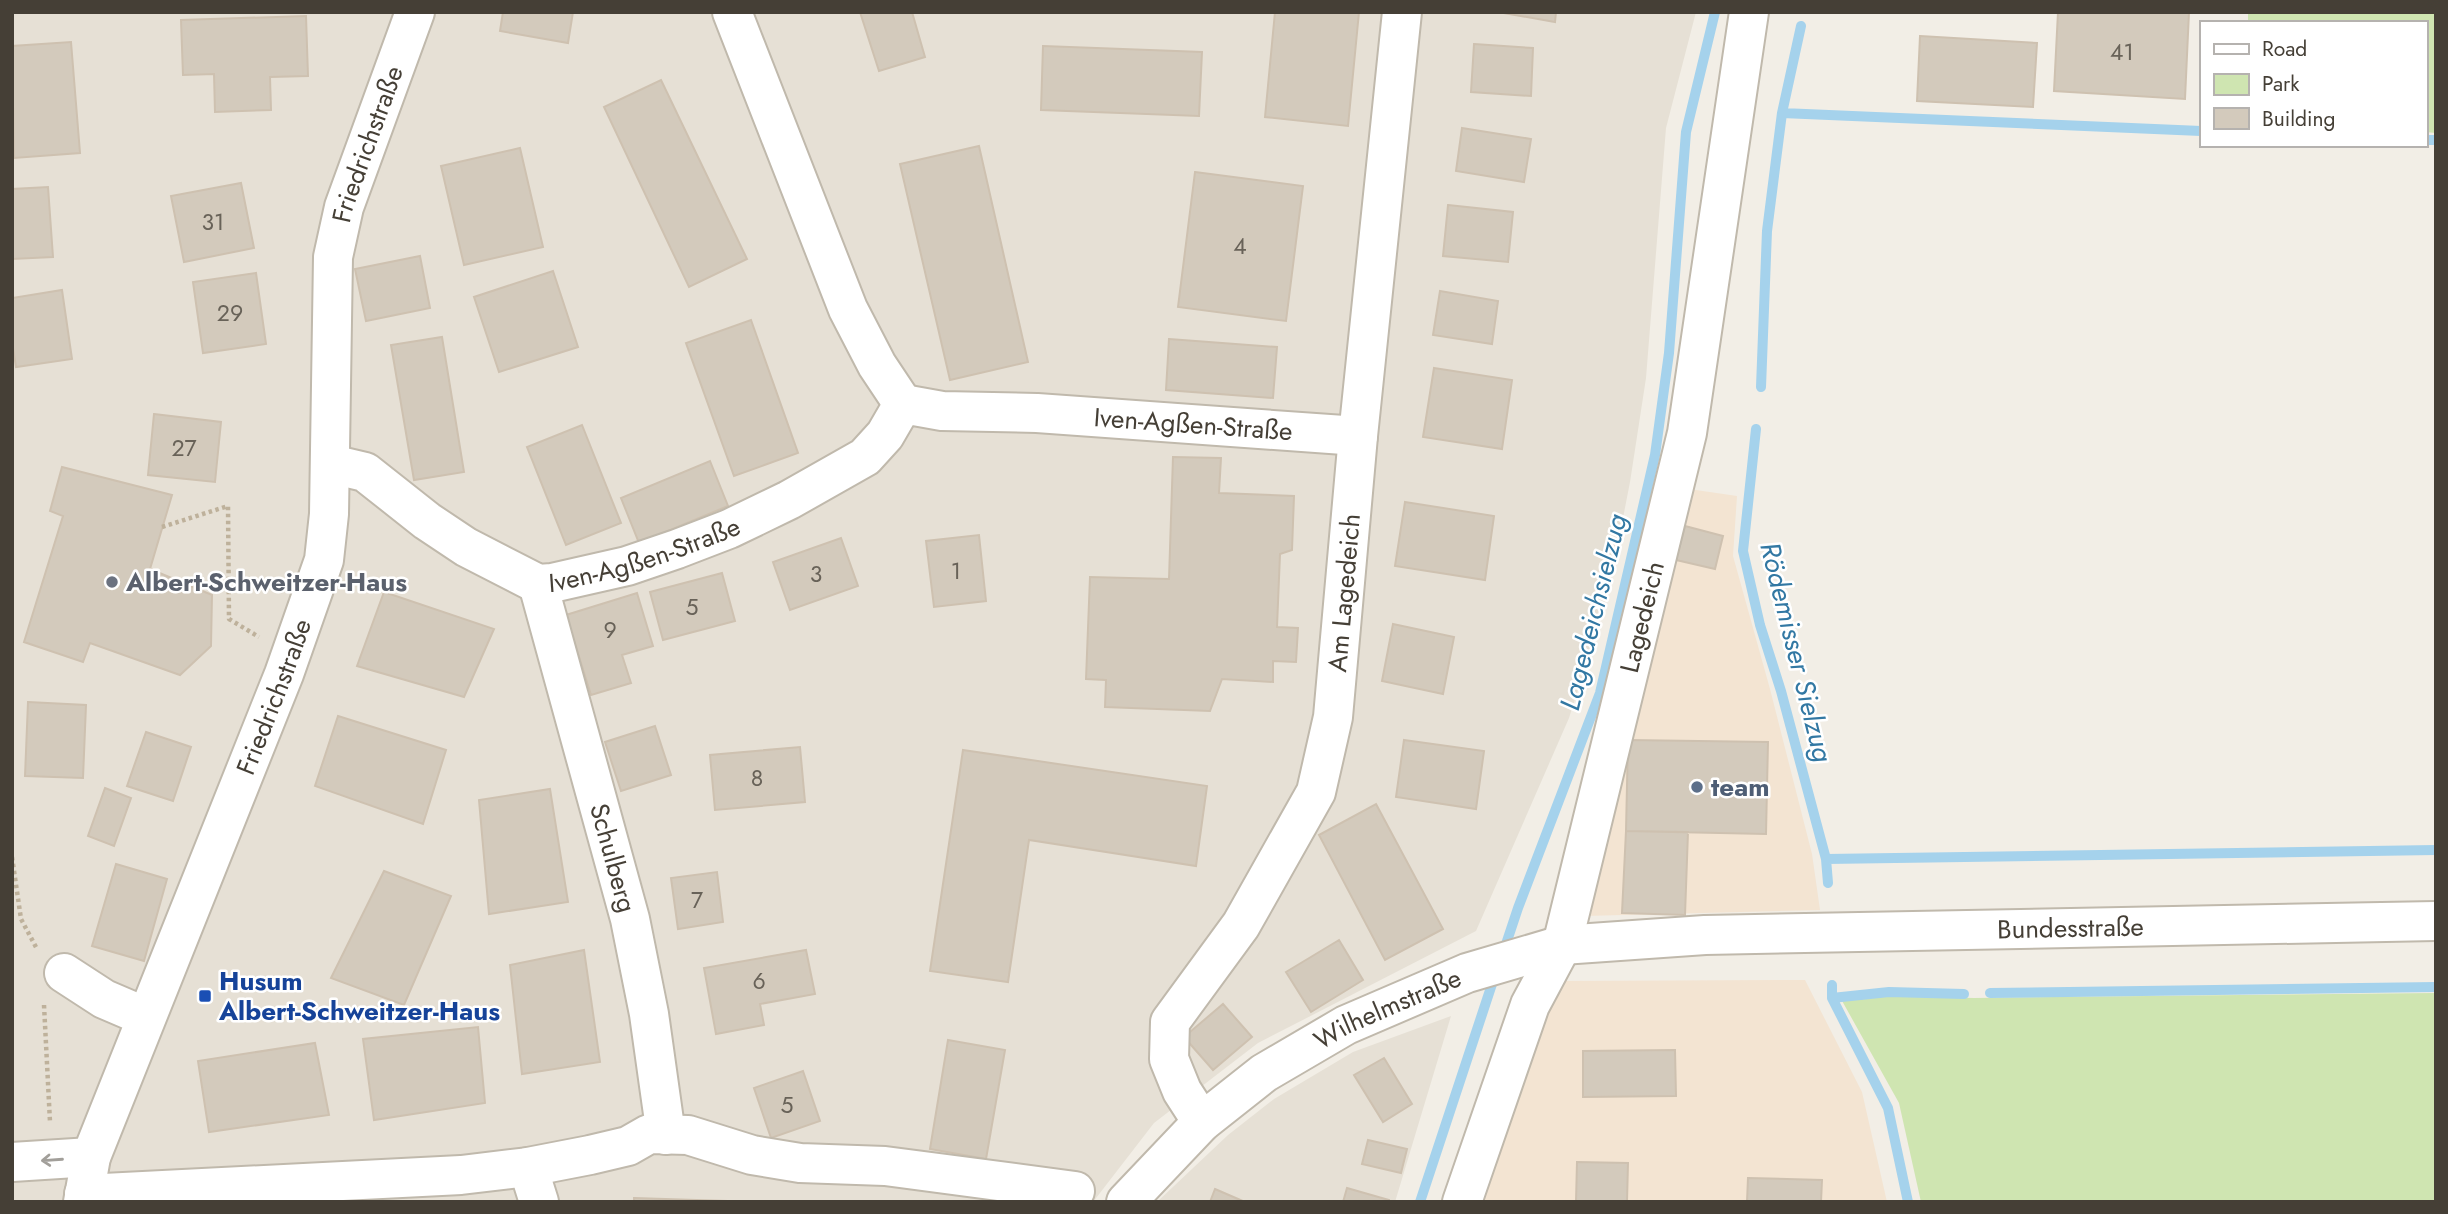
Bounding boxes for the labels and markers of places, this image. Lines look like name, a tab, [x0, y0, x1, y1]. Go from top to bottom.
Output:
place label: Albert-Schweitzer-Haus	[125, 563, 407, 601]
marker: Albert-Schweitzer-Haus	[104, 574, 120, 590]
place label: team	[1711, 768, 1770, 806]
marker: team	[1689, 779, 1705, 795]
place label: Husum Albert-Schweitzer-Haus	[218, 962, 500, 1030]
marker: Husum Albert-Schweitzer-Haus	[197, 988, 213, 1004]

